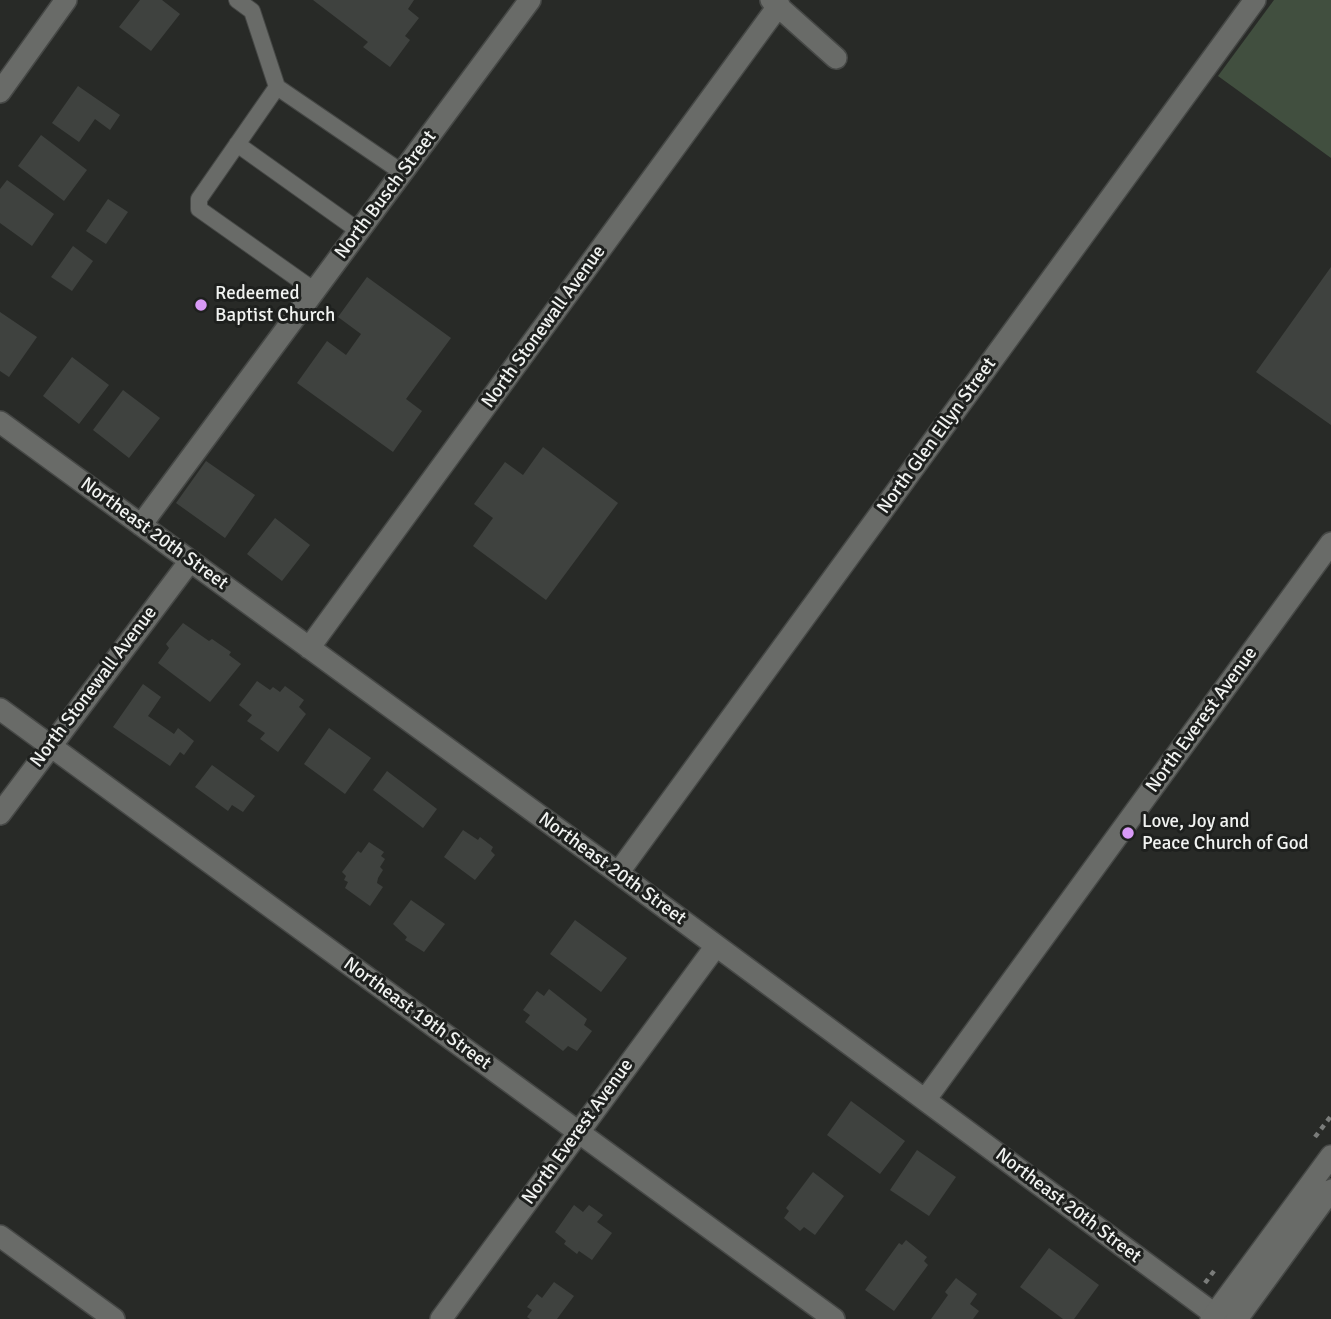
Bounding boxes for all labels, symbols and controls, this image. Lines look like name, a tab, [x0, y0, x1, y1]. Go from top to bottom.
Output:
street label: North Busch Street	[330, 126, 442, 264]
street label: North Stonewall Avenue	[477, 241, 611, 413]
place label: Redeemed Baptist Church	[215, 283, 335, 327]
marker: Redeemed Baptist Church	[193, 297, 209, 313]
street label: North Glen Ellyn Street	[873, 353, 1001, 519]
street label: Northeast 20th Street	[76, 473, 232, 595]
street label: North Stonewall Avenue	[26, 602, 162, 772]
street label: North Everest Avenue	[1142, 643, 1262, 797]
street label: Northeast 20th Street	[534, 808, 690, 930]
place label: Love, Joy and Peace Church of God	[1142, 811, 1309, 855]
marker: Love, Joy and Peace Church of God	[1120, 825, 1136, 841]
street label: Northeast 19th Street	[339, 953, 495, 1075]
street label: North Everest Avenue	[518, 1055, 638, 1209]
street label: Northeast 20th Street	[991, 1144, 1145, 1268]

